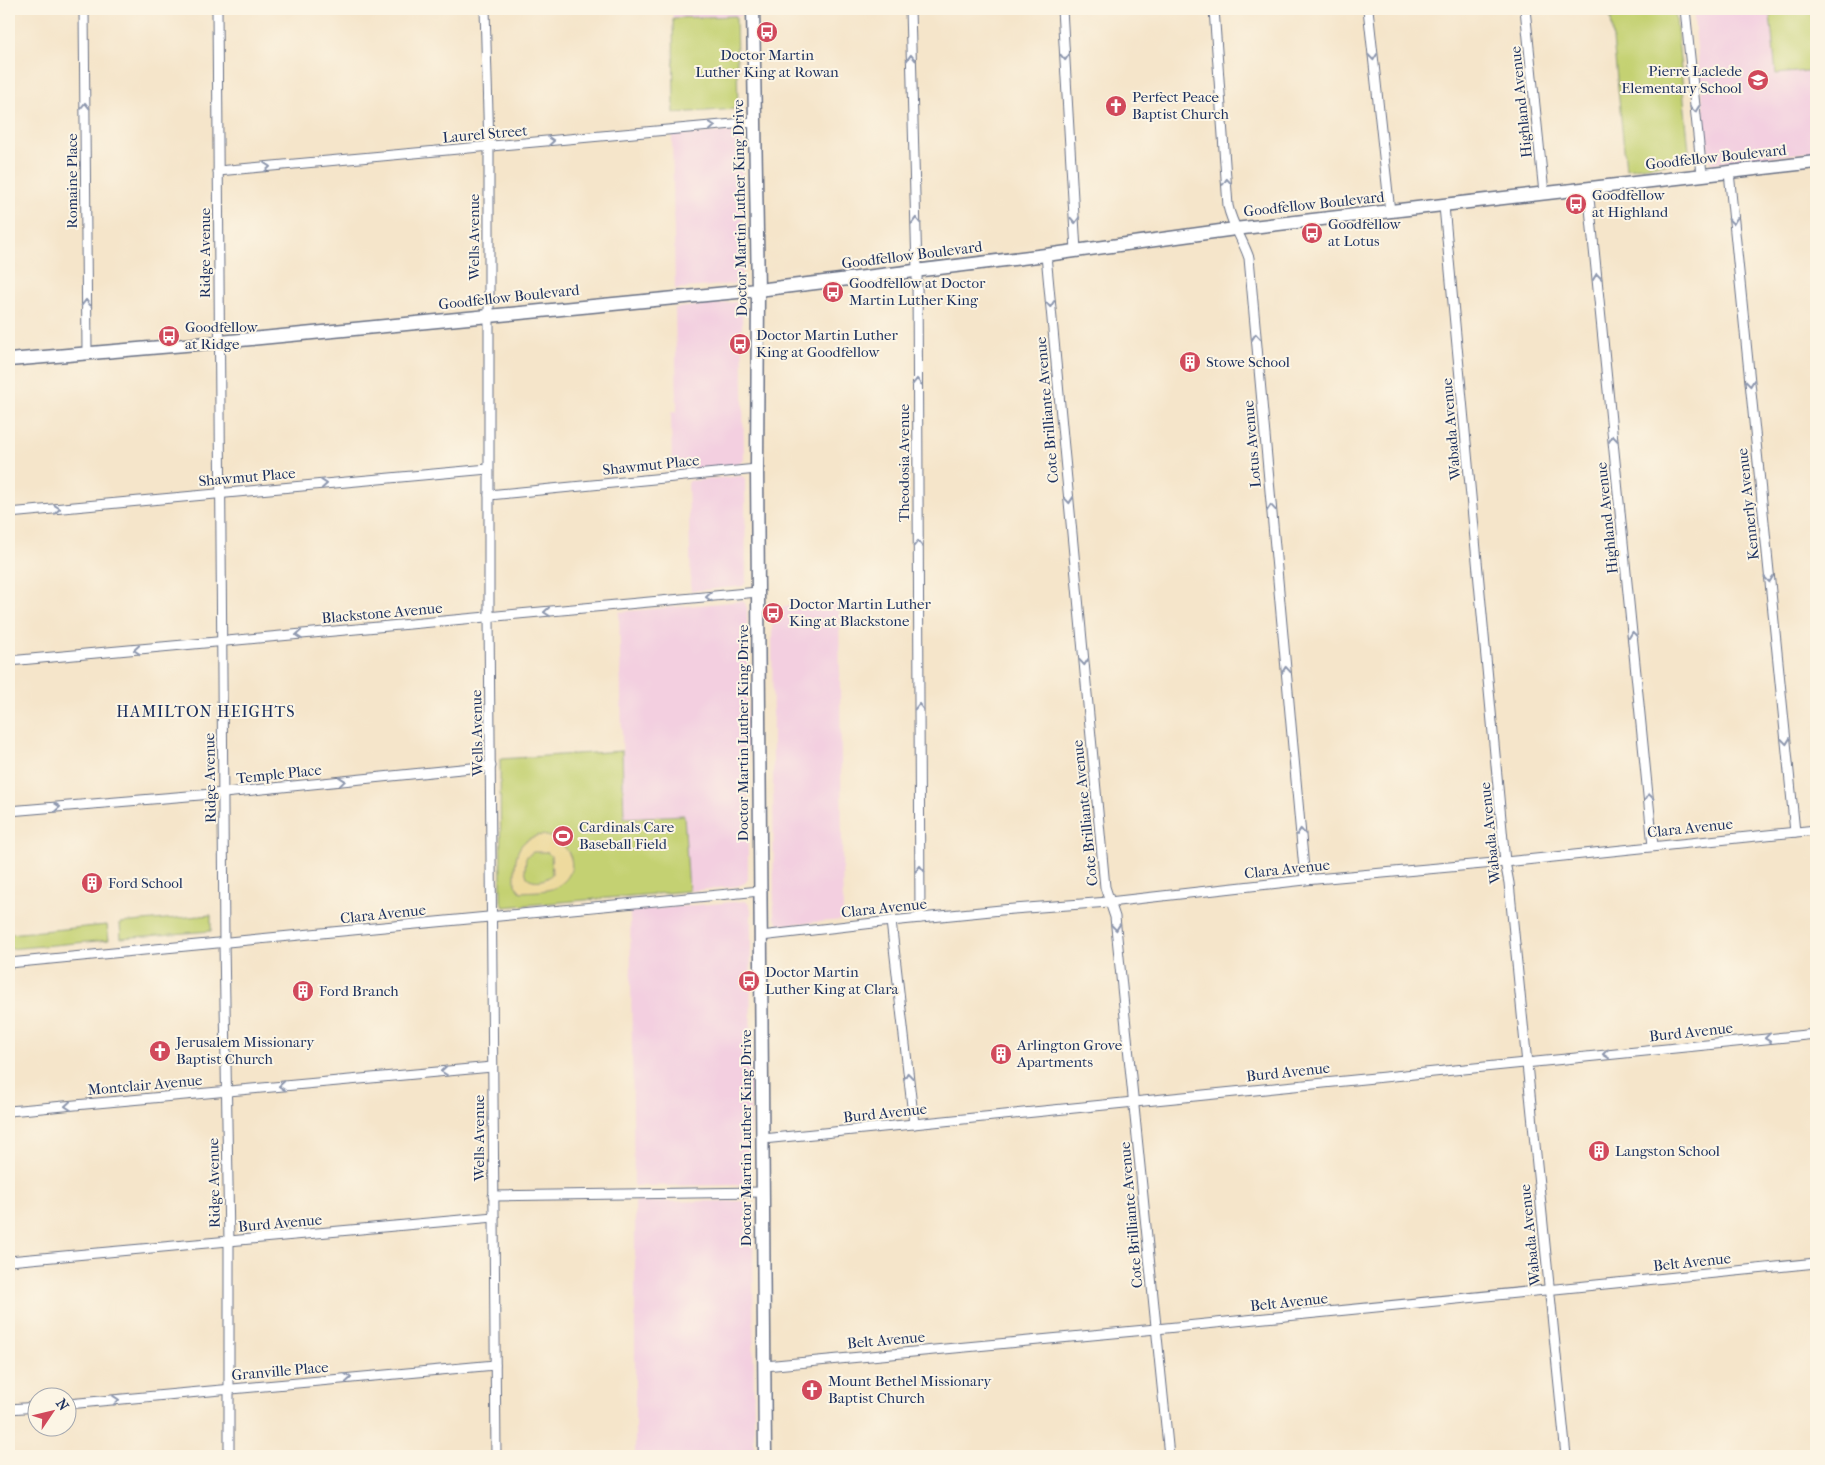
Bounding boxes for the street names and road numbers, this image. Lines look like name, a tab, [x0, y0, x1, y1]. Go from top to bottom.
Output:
street label: Highland Avenue	[1506, 45, 1536, 159]
street label: Doctor Martin Luther King Drive	[729, 99, 751, 317]
street label: Laurel Street	[442, 121, 529, 147]
street label: Romaine Place	[63, 133, 81, 229]
street label: Goodfellow Boulevard	[1645, 141, 1788, 173]
street label: Goodfellow Boulevard	[1243, 188, 1386, 220]
street label: Wells Avenue	[465, 193, 483, 281]
street label: Ridge Avenue	[196, 207, 214, 298]
street label: Goodfellow Boulevard	[841, 237, 984, 273]
street label: Goodfellow Boulevard	[438, 281, 581, 313]
street label: Cote Brilliante Avenue	[1032, 335, 1062, 484]
street label: Wabada Avenue	[1438, 377, 1465, 482]
street label: Lotus Avenue	[1239, 399, 1265, 488]
street label: Theodosia Avenue	[895, 403, 913, 522]
street label: Kennerly Avenue	[1733, 447, 1763, 561]
street label: Shawmut Place	[602, 451, 701, 479]
street label: Highland Avenue	[1592, 461, 1622, 575]
street label: Shawmut Place	[198, 464, 297, 490]
street label: Blackstone Avenue	[321, 599, 444, 627]
street label: Doctor Martin Luther King Drive	[734, 624, 752, 842]
street label: Wells Avenue	[467, 689, 487, 777]
street label: Ridge Avenue	[200, 732, 220, 823]
street label: Cote Brilliante Avenue	[1068, 738, 1102, 887]
street label: Temple Place	[235, 761, 323, 787]
street label: Wabada Avenue	[1476, 781, 1504, 886]
street label: Clara Avenue	[1646, 814, 1734, 841]
street label: Clara Avenue	[1243, 855, 1331, 882]
street label: Clara Avenue	[840, 894, 928, 921]
street label: Clara Avenue	[339, 900, 427, 927]
street label: Burd Avenue	[1648, 1019, 1734, 1045]
street label: Doctor Martin Luther King Drive	[737, 1029, 755, 1247]
street label: Burd Avenue	[1245, 1059, 1331, 1085]
street label: Montclair Avenue	[87, 1071, 204, 1099]
street label: Wells Avenue	[470, 1094, 488, 1182]
street label: Burd Avenue	[842, 1100, 928, 1126]
street label: Ridge Avenue	[204, 1137, 224, 1228]
street label: Cote Brilliante Avenue	[1116, 1140, 1146, 1289]
street label: Wabada Avenue	[1516, 1183, 1544, 1288]
street label: Burd Avenue	[237, 1210, 323, 1236]
street label: Belt Avenue	[1652, 1249, 1732, 1275]
street label: Belt Avenue	[1249, 1289, 1329, 1315]
street label: Belt Avenue	[846, 1328, 926, 1352]
street label: Granville Place	[231, 1358, 330, 1384]

